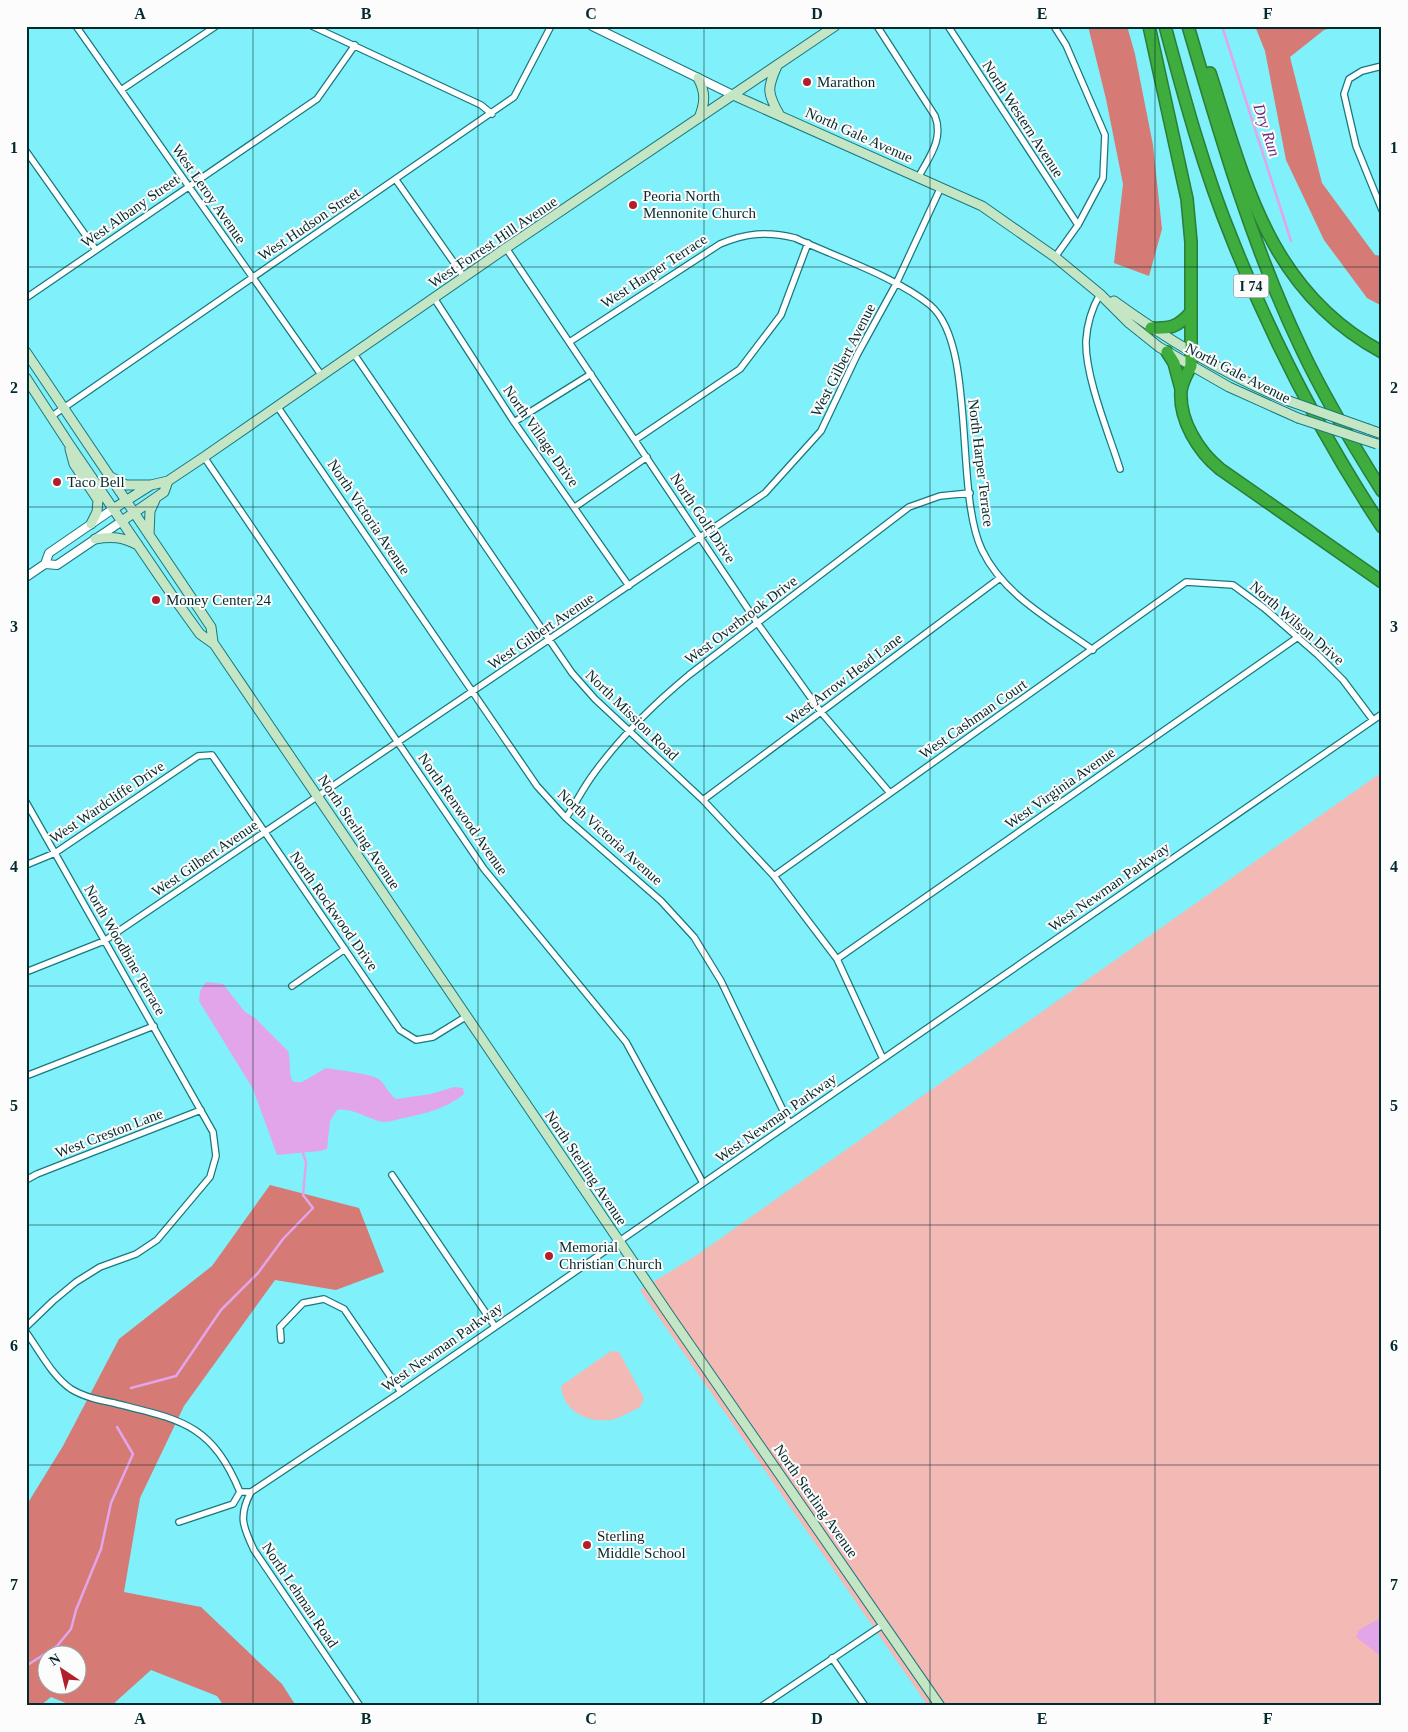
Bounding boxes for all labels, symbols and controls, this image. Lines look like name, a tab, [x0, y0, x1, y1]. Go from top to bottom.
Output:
text: A	[134, 5, 146, 22]
text: B	[361, 5, 372, 22]
text: C	[585, 5, 597, 22]
text: D	[811, 5, 823, 22]
text: E	[1037, 5, 1047, 22]
text: F	[1263, 5, 1273, 22]
street label: North Western Avenue	[979, 58, 1067, 181]
place label: Marathon	[817, 74, 876, 90]
marker: Marathon	[801, 76, 813, 88]
water label: Dry Run	[1249, 100, 1284, 159]
street label: North Gale Avenue	[803, 104, 915, 166]
text: 1	[10, 139, 18, 156]
text: 1	[1390, 139, 1398, 156]
street label: West Leroy Avenue	[169, 141, 249, 247]
street label: West Albany Street	[78, 171, 183, 251]
street label: West Hudson Street	[255, 184, 363, 264]
place label: Peoria North Mennonite Church	[643, 188, 756, 221]
street label: West Forrest Hill Avenue	[426, 193, 561, 291]
marker: Peoria North Mennonite Church	[627, 199, 639, 211]
street label: West Harper Terrace	[598, 231, 710, 311]
road number: I 74	[1234, 274, 1268, 298]
street label: West Gilbert Avenue	[808, 301, 878, 419]
street label: North Gale Avenue	[1183, 340, 1293, 407]
text: 2	[10, 379, 18, 396]
text: 2	[1390, 379, 1398, 396]
street label: North Village Drive	[500, 382, 582, 490]
street label: North Harper Terrace	[965, 398, 997, 528]
street label: North Victoria Avenue	[325, 456, 414, 578]
street label: North Golf Drive	[667, 470, 739, 566]
place label: Taco Bell	[67, 474, 125, 490]
marker: Taco Bell	[51, 476, 63, 488]
street label: West Overbrook Drive	[682, 572, 800, 667]
street label: North Wilson Drive	[1247, 578, 1347, 668]
street label: West Gilbert Avenue	[485, 589, 597, 672]
place label: Money Center 24	[166, 592, 271, 608]
marker: Money Center 24	[150, 594, 162, 606]
text: 3	[10, 618, 18, 635]
text: 3	[1390, 618, 1398, 635]
street label: West Arrow Head Lane	[783, 630, 905, 728]
street label: North Mission Road	[582, 667, 682, 764]
street label: West Cashman Court	[916, 676, 1030, 762]
street label: West Virginia Avenue	[1002, 744, 1118, 832]
street label: North Renwood Avenue	[415, 750, 511, 878]
street label: West Wardcliffe Drive	[47, 758, 167, 846]
street label: North Sterling Avenue	[315, 772, 403, 893]
street label: North Victoria Avenue	[554, 786, 666, 888]
street label: West Gilbert Avenue	[149, 816, 261, 899]
street label: West Newman Parkway	[1046, 839, 1173, 935]
street label: North Rockwood Drive	[287, 848, 381, 974]
text: 4	[10, 858, 18, 875]
text: 4	[1390, 858, 1398, 875]
street label: North Woodbine Terrace	[81, 882, 169, 1018]
street label: West Newman Parkway	[713, 1070, 840, 1166]
text: 5	[10, 1097, 18, 1114]
text: 5	[1390, 1097, 1398, 1114]
street label: West Creston Lane	[53, 1105, 165, 1161]
street label: North Sterling Avenue	[542, 1108, 630, 1229]
place label: Memorial Christian Church	[559, 1239, 662, 1272]
marker: Memorial Christian Church	[543, 1250, 555, 1262]
street label: West Newman Parkway	[379, 1299, 506, 1395]
text: 6	[10, 1337, 18, 1354]
text: 6	[1390, 1337, 1398, 1354]
street label: North Sterling Avenue	[771, 1441, 861, 1561]
place label: Sterling Middle School	[597, 1528, 686, 1561]
street label: North Lehman Road	[259, 1539, 341, 1651]
marker: Sterling Middle School	[581, 1539, 593, 1551]
text: 7	[10, 1576, 18, 1593]
text: 7	[1390, 1576, 1398, 1593]
north arrow	[38, 1644, 88, 1694]
text: N	[46, 1651, 63, 1669]
text: A	[134, 1710, 146, 1727]
text: B	[361, 1710, 372, 1727]
text: C	[585, 1710, 597, 1727]
text: D	[811, 1710, 823, 1727]
text: E	[1037, 1710, 1047, 1727]
text: F	[1263, 1710, 1273, 1727]

